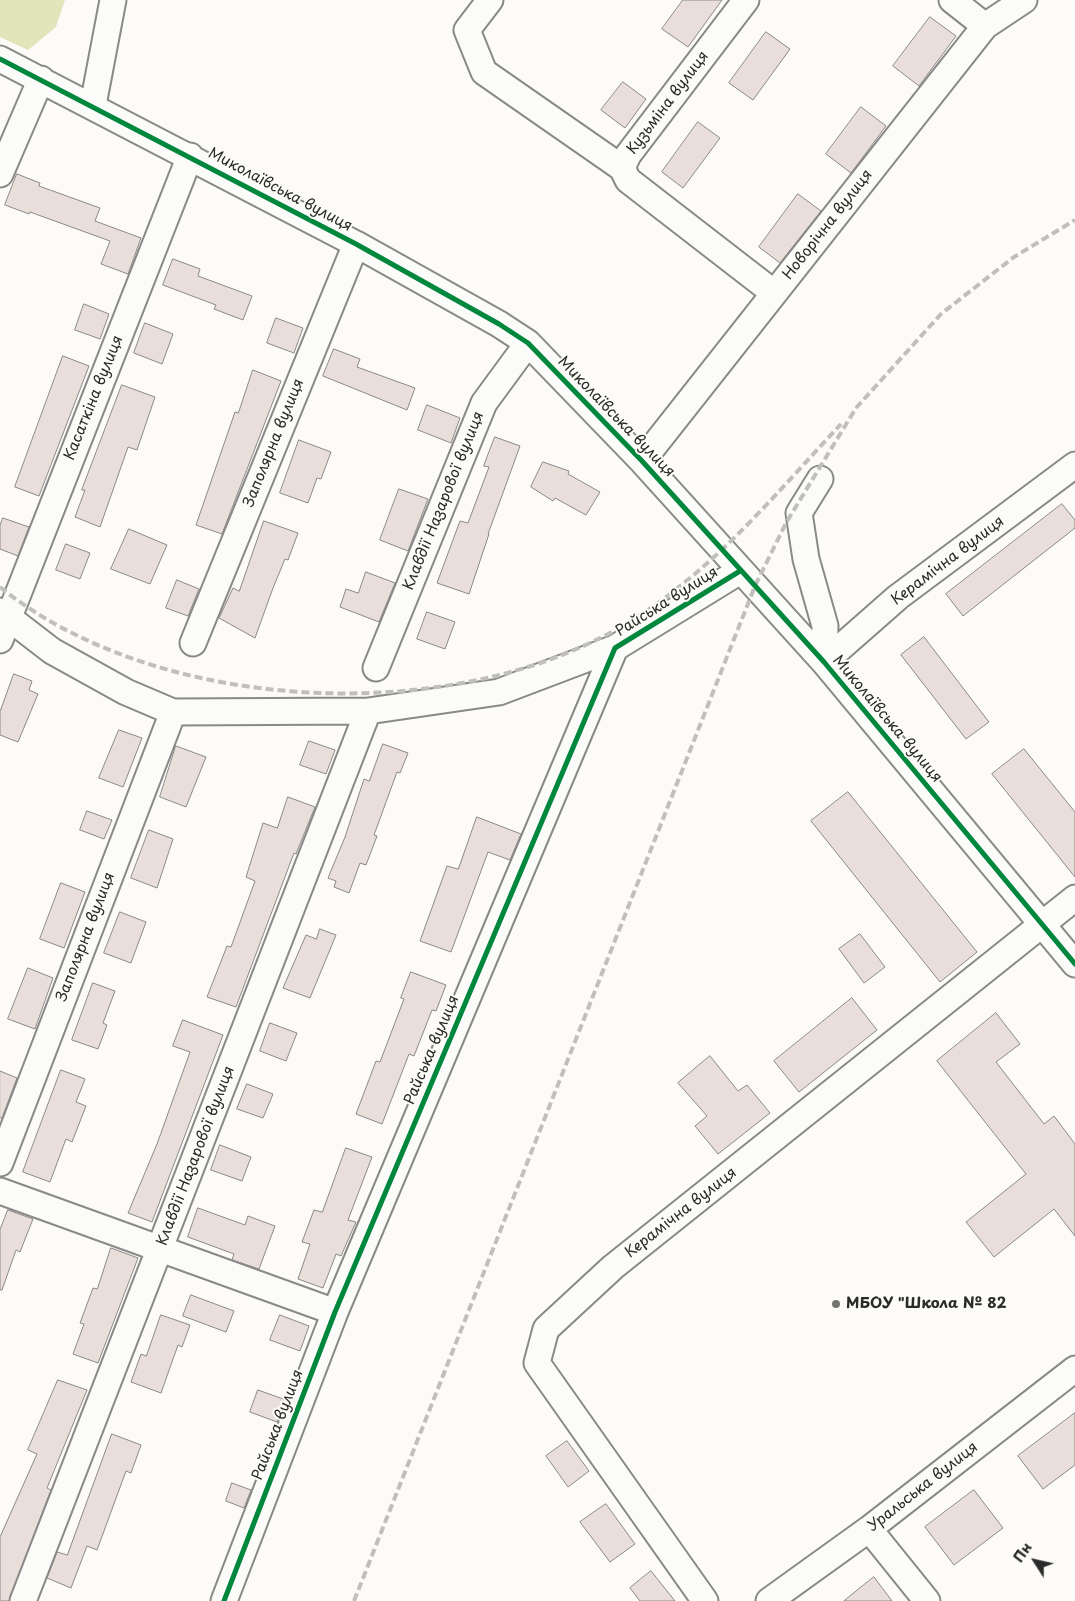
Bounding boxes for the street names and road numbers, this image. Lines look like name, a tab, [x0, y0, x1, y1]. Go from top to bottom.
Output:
street label: Кузьміна вулиця	[623, 48, 713, 158]
street label: Миколаївська вулиця	[205, 144, 355, 236]
street label: Новорічна вулиця	[779, 166, 877, 284]
street label: Касаткіна вулиця	[61, 333, 127, 463]
street label: Миколаївська вулиця	[554, 353, 678, 481]
street label: Заполярна вулиця	[240, 376, 308, 510]
street label: Клавдії Назарової вулиця	[400, 409, 488, 593]
street label: Керамічна вулиця	[888, 513, 1008, 609]
street label: Райська вулиця	[613, 563, 721, 641]
street label: Миколаївська вулиця	[828, 652, 946, 786]
street label: Заполярна вулиця	[53, 870, 119, 1004]
street label: Райська вулиця	[401, 993, 463, 1107]
street label: Клавдії Назарової вулиця	[153, 1064, 239, 1248]
street label: Керамічна вулиця	[622, 1164, 740, 1262]
street label: Райська вулиця	[249, 1367, 307, 1483]
street label: Уральська вулиця	[864, 1438, 982, 1536]

